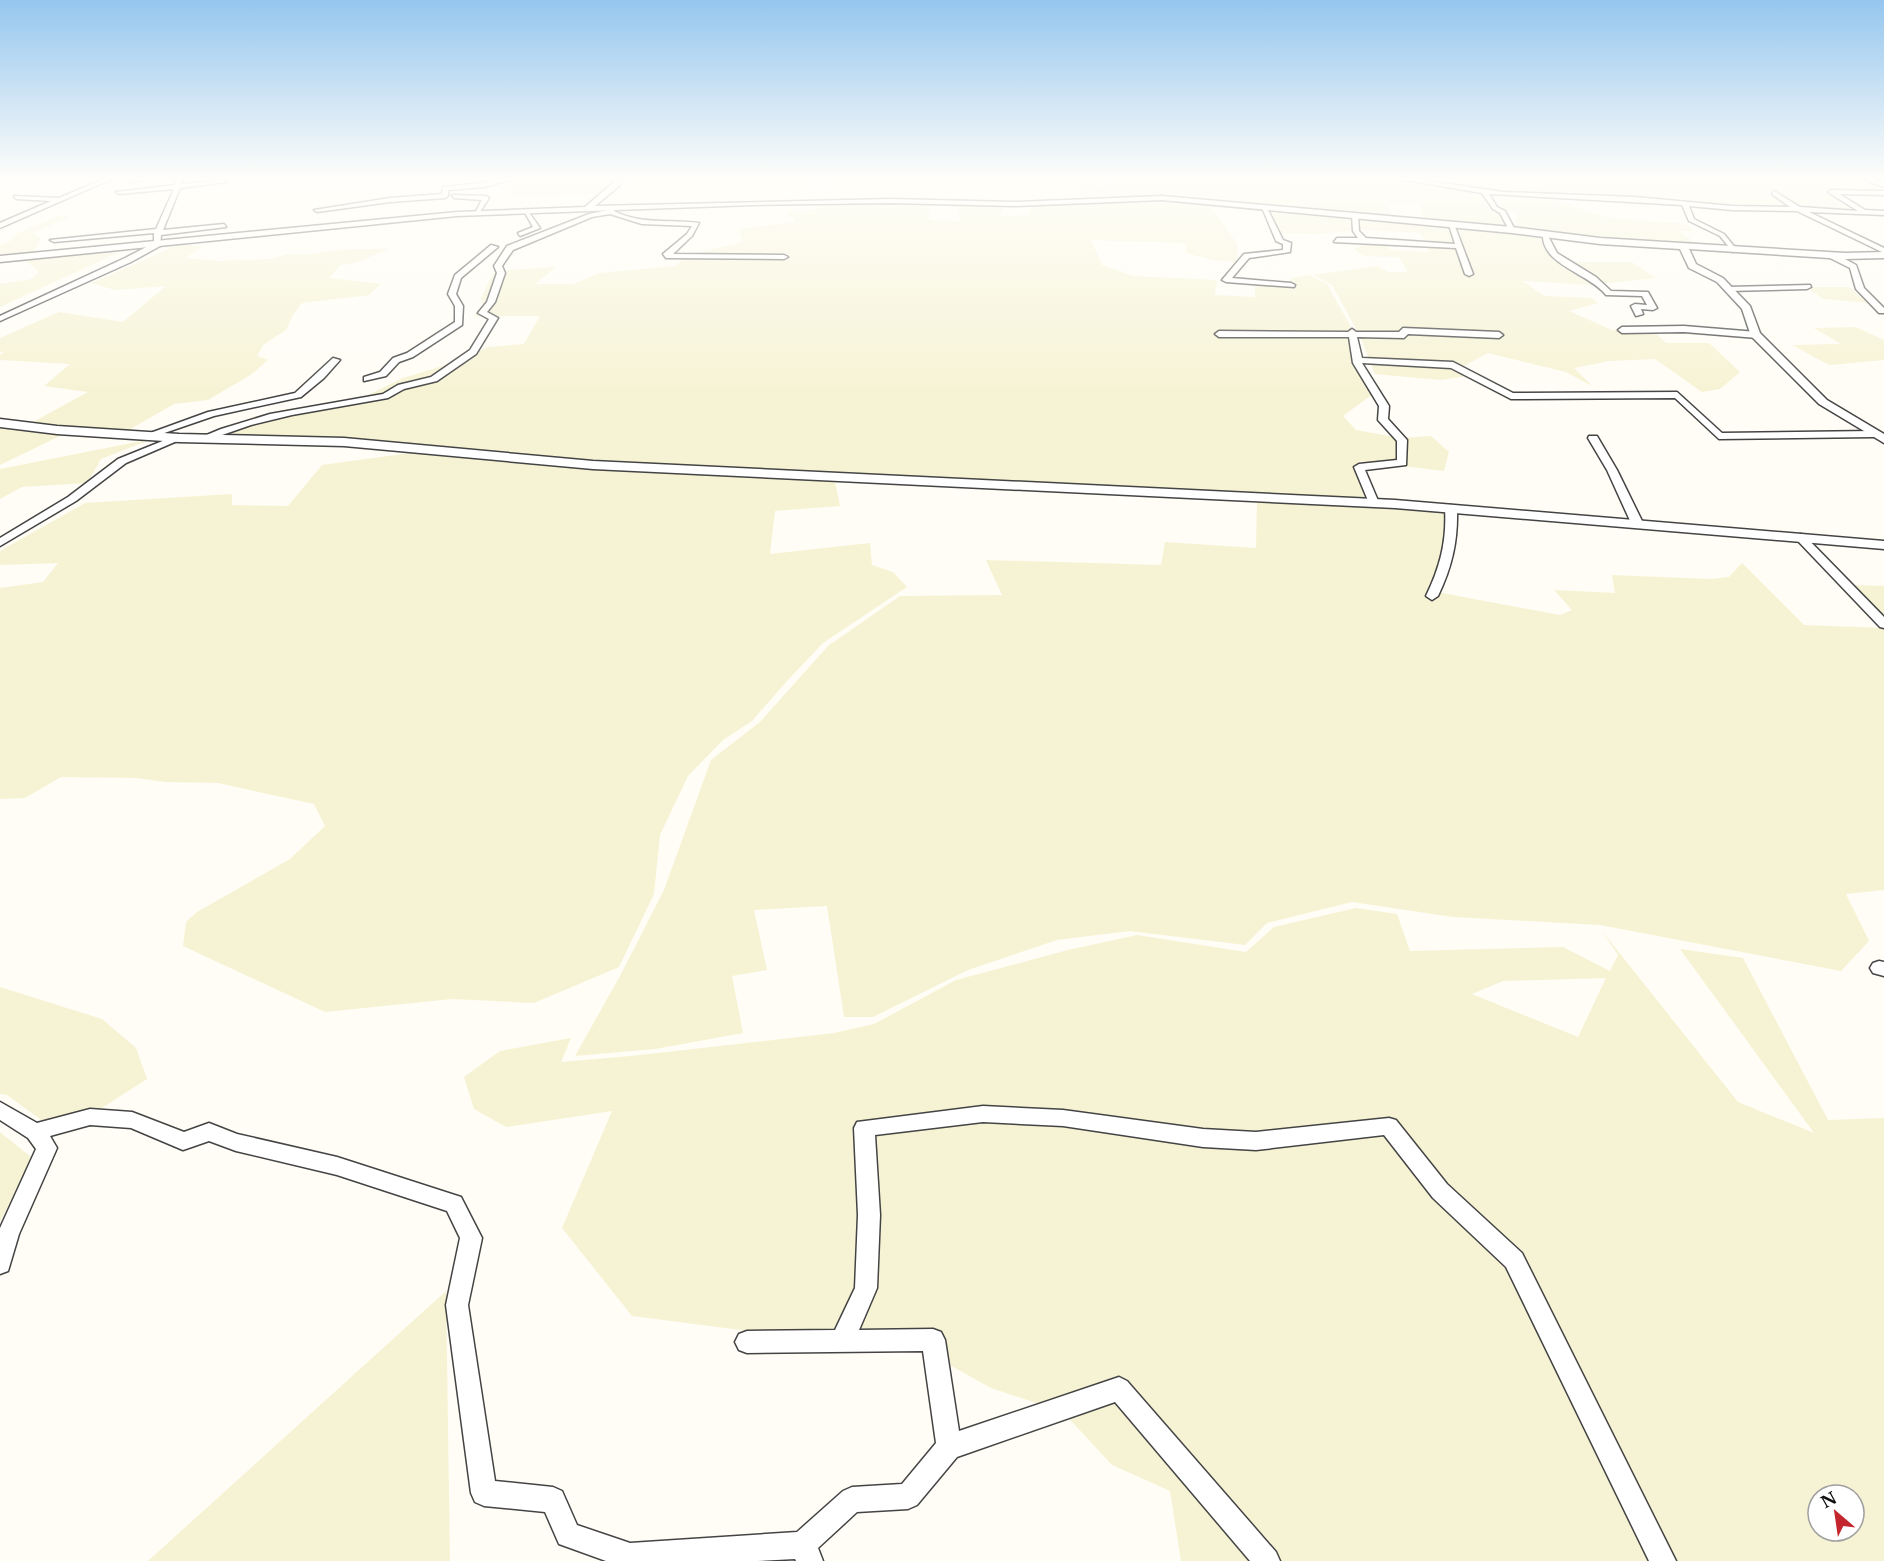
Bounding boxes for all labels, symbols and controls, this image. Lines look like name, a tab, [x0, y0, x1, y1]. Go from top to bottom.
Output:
north arrow	[1806, 1483, 1866, 1543]
text: N	[1817, 1487, 1840, 1512]

